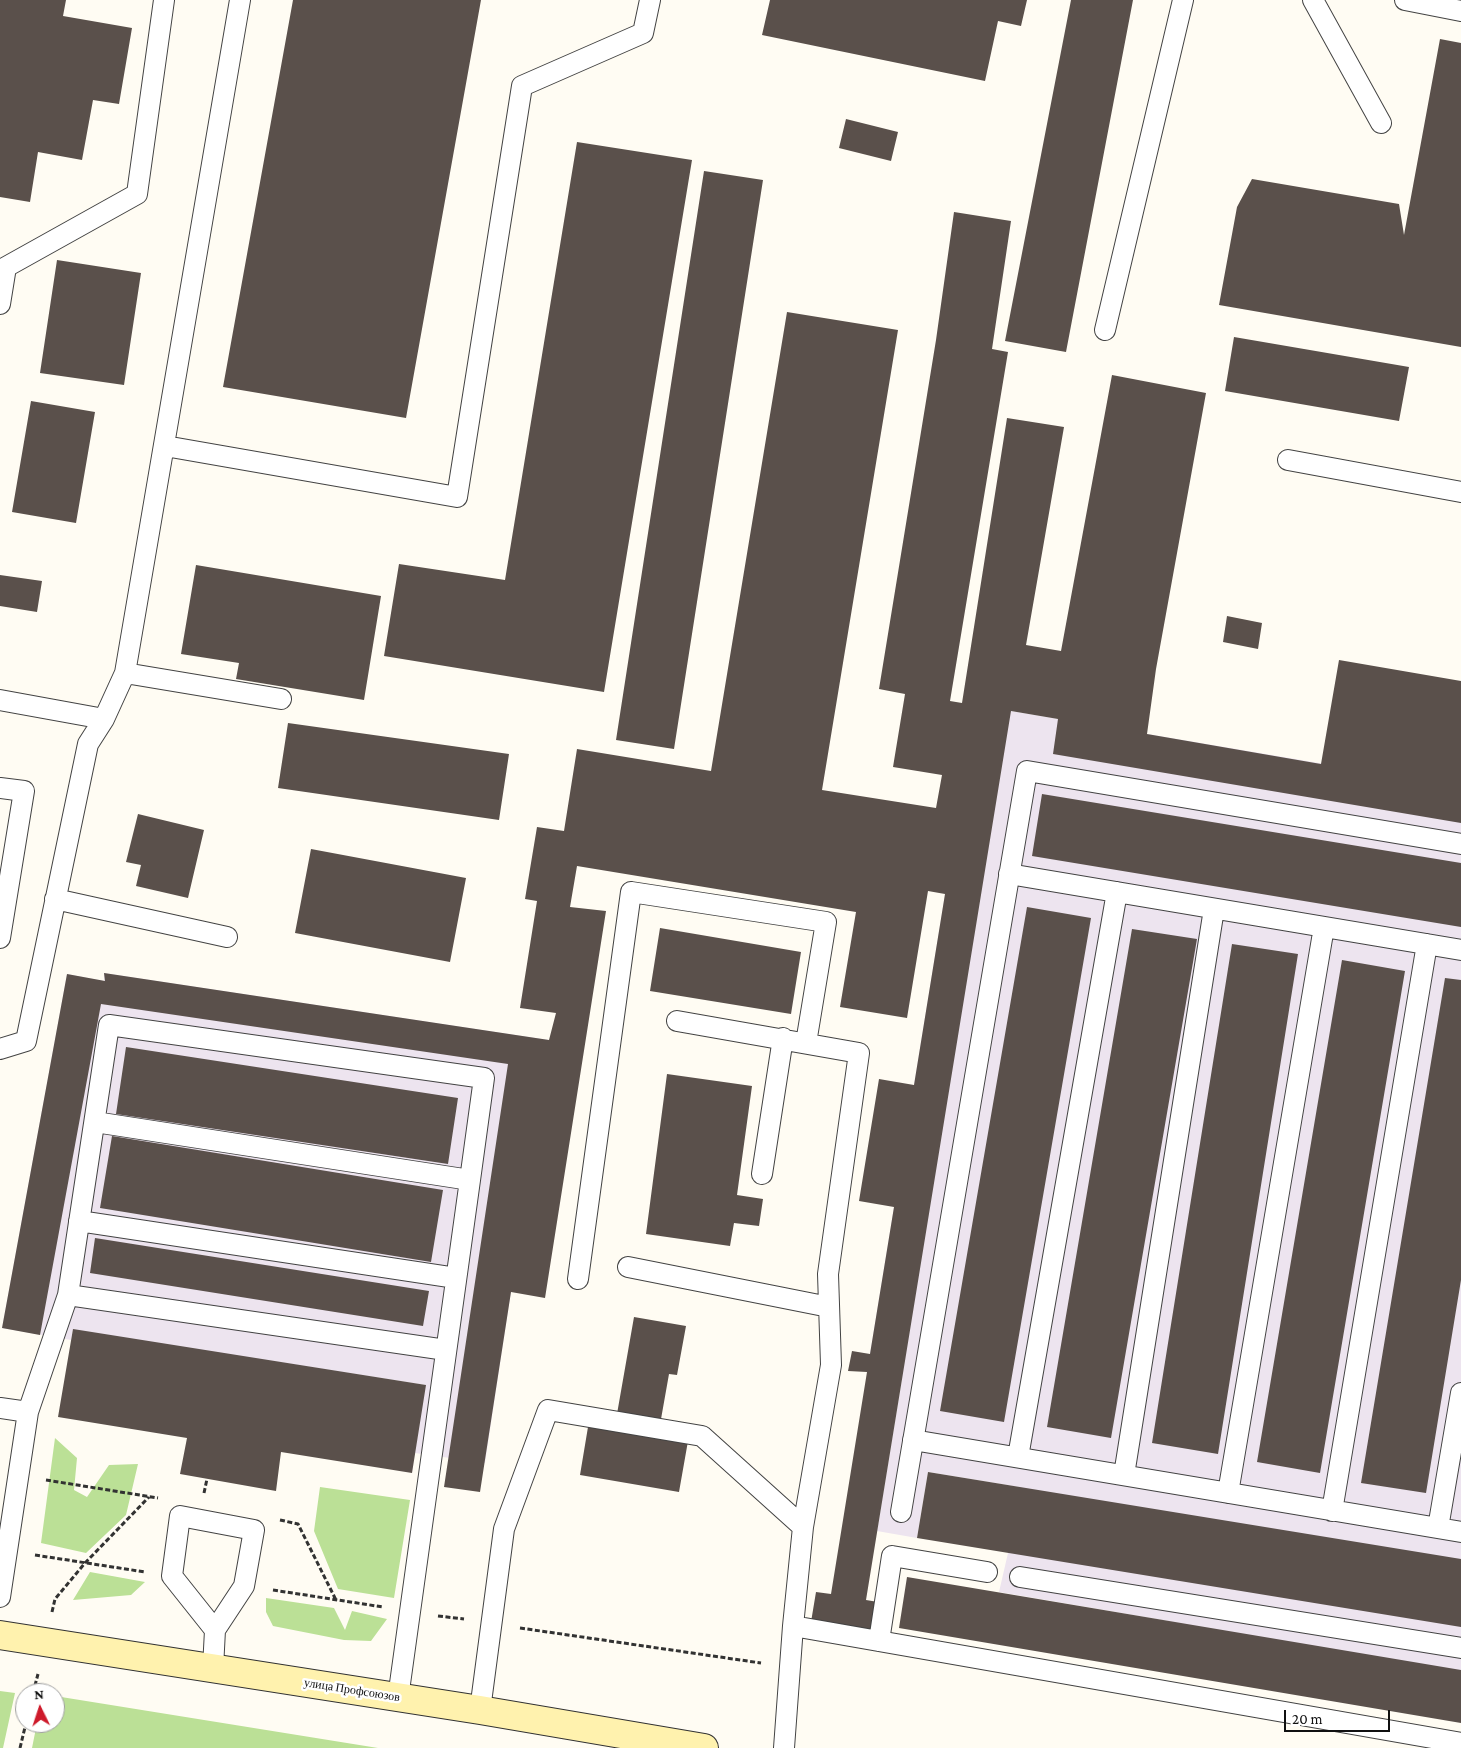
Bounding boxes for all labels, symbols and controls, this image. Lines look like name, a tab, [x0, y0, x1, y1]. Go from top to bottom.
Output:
street label: улица Профсоюзов	[303, 1675, 401, 1705]
north arrow	[15, 1683, 65, 1733]
text: N	[34, 1686, 44, 1702]
scale bar	[1286, 1700, 1392, 1732]
text: 20 m	[1292, 1711, 1323, 1727]

